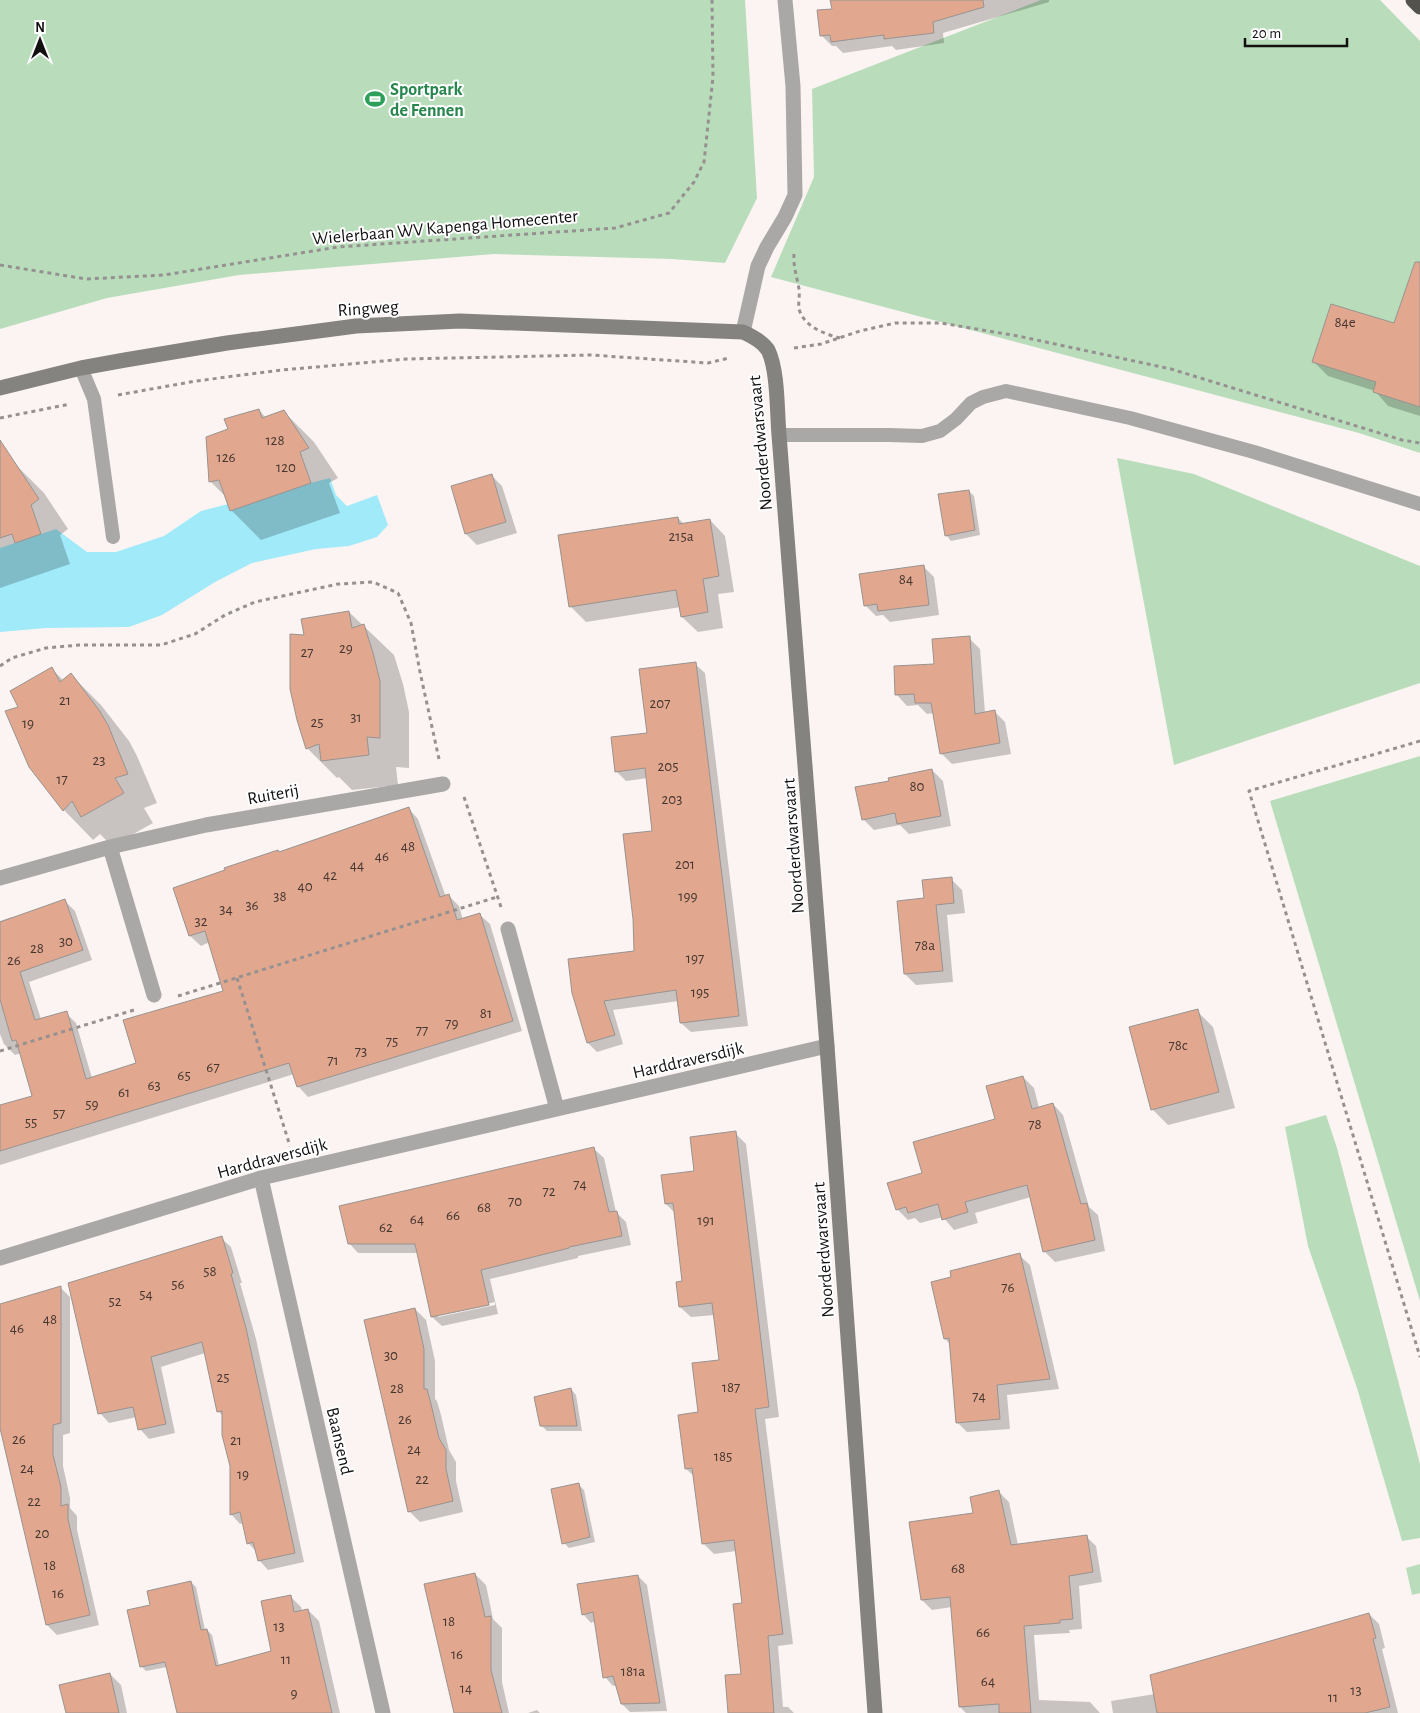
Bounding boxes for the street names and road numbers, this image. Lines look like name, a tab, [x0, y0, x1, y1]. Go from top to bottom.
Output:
street label: Wielerbaan WV Kapenga Homecenter	[312, 207, 579, 249]
street label: Ringweg	[337, 298, 399, 320]
street label: Noorderdwarsvaart	[746, 374, 776, 511]
street label: Noorderdwarsvaart	[780, 777, 808, 914]
street label: Ruiterij	[246, 782, 300, 808]
street label: Harddraversdijk	[631, 1039, 746, 1082]
street label: Harddraversdijk	[215, 1135, 330, 1182]
street label: Noorderdwarsvaart	[810, 1181, 838, 1318]
street label: Baansend	[322, 1406, 356, 1477]

